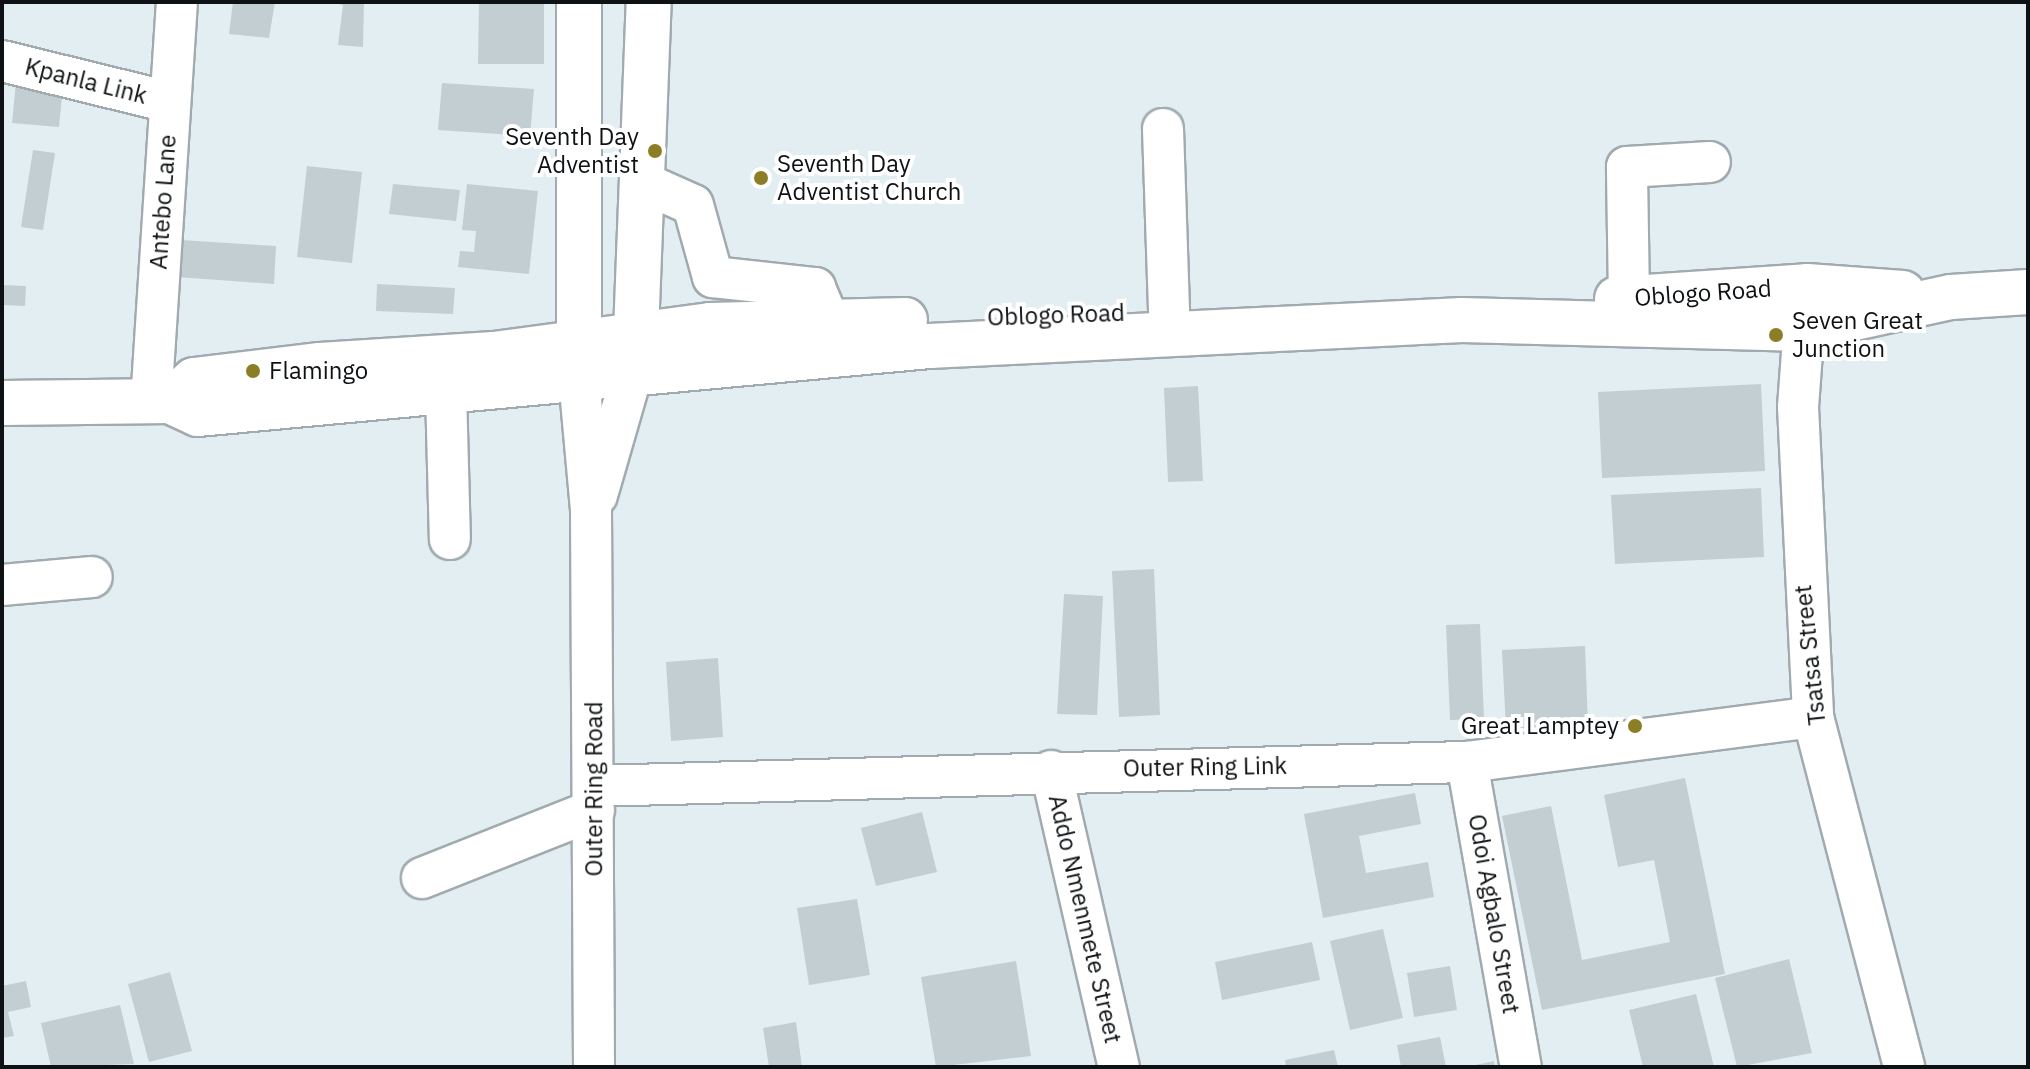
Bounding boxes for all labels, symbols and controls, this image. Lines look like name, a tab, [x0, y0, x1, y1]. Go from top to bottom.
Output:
street label: Kpanla Link	[22, 52, 150, 110]
place label: Seventh Day Adventist	[505, 123, 639, 179]
street label: Antebo Lane	[144, 134, 182, 270]
marker: Seventh Day Adventist	[646, 142, 664, 160]
place label: Seventh Day Adventist Church	[777, 150, 961, 206]
marker: Seventh Day Adventist Church	[752, 169, 770, 187]
street label: Oblogo Road	[1633, 274, 1773, 312]
street label: Oblogo Road	[987, 298, 1125, 332]
place label: Seven Great Junction	[1792, 307, 1923, 363]
marker: Seven Great Junction	[1767, 326, 1785, 344]
place label: Flamingo	[269, 357, 368, 385]
marker: Flamingo	[244, 362, 262, 380]
street label: Tsatsa Street	[1788, 583, 1832, 727]
street label: Outer Ring Road	[580, 701, 608, 877]
place label: Great Lamptey	[1461, 712, 1619, 740]
marker: Great Lamptey	[1626, 717, 1644, 735]
street label: Outer Ring Link	[1123, 751, 1287, 783]
street label: Addo Nmenmete Street	[1042, 792, 1128, 1046]
street label: Odoi Agbalo Street	[1462, 812, 1526, 1016]

